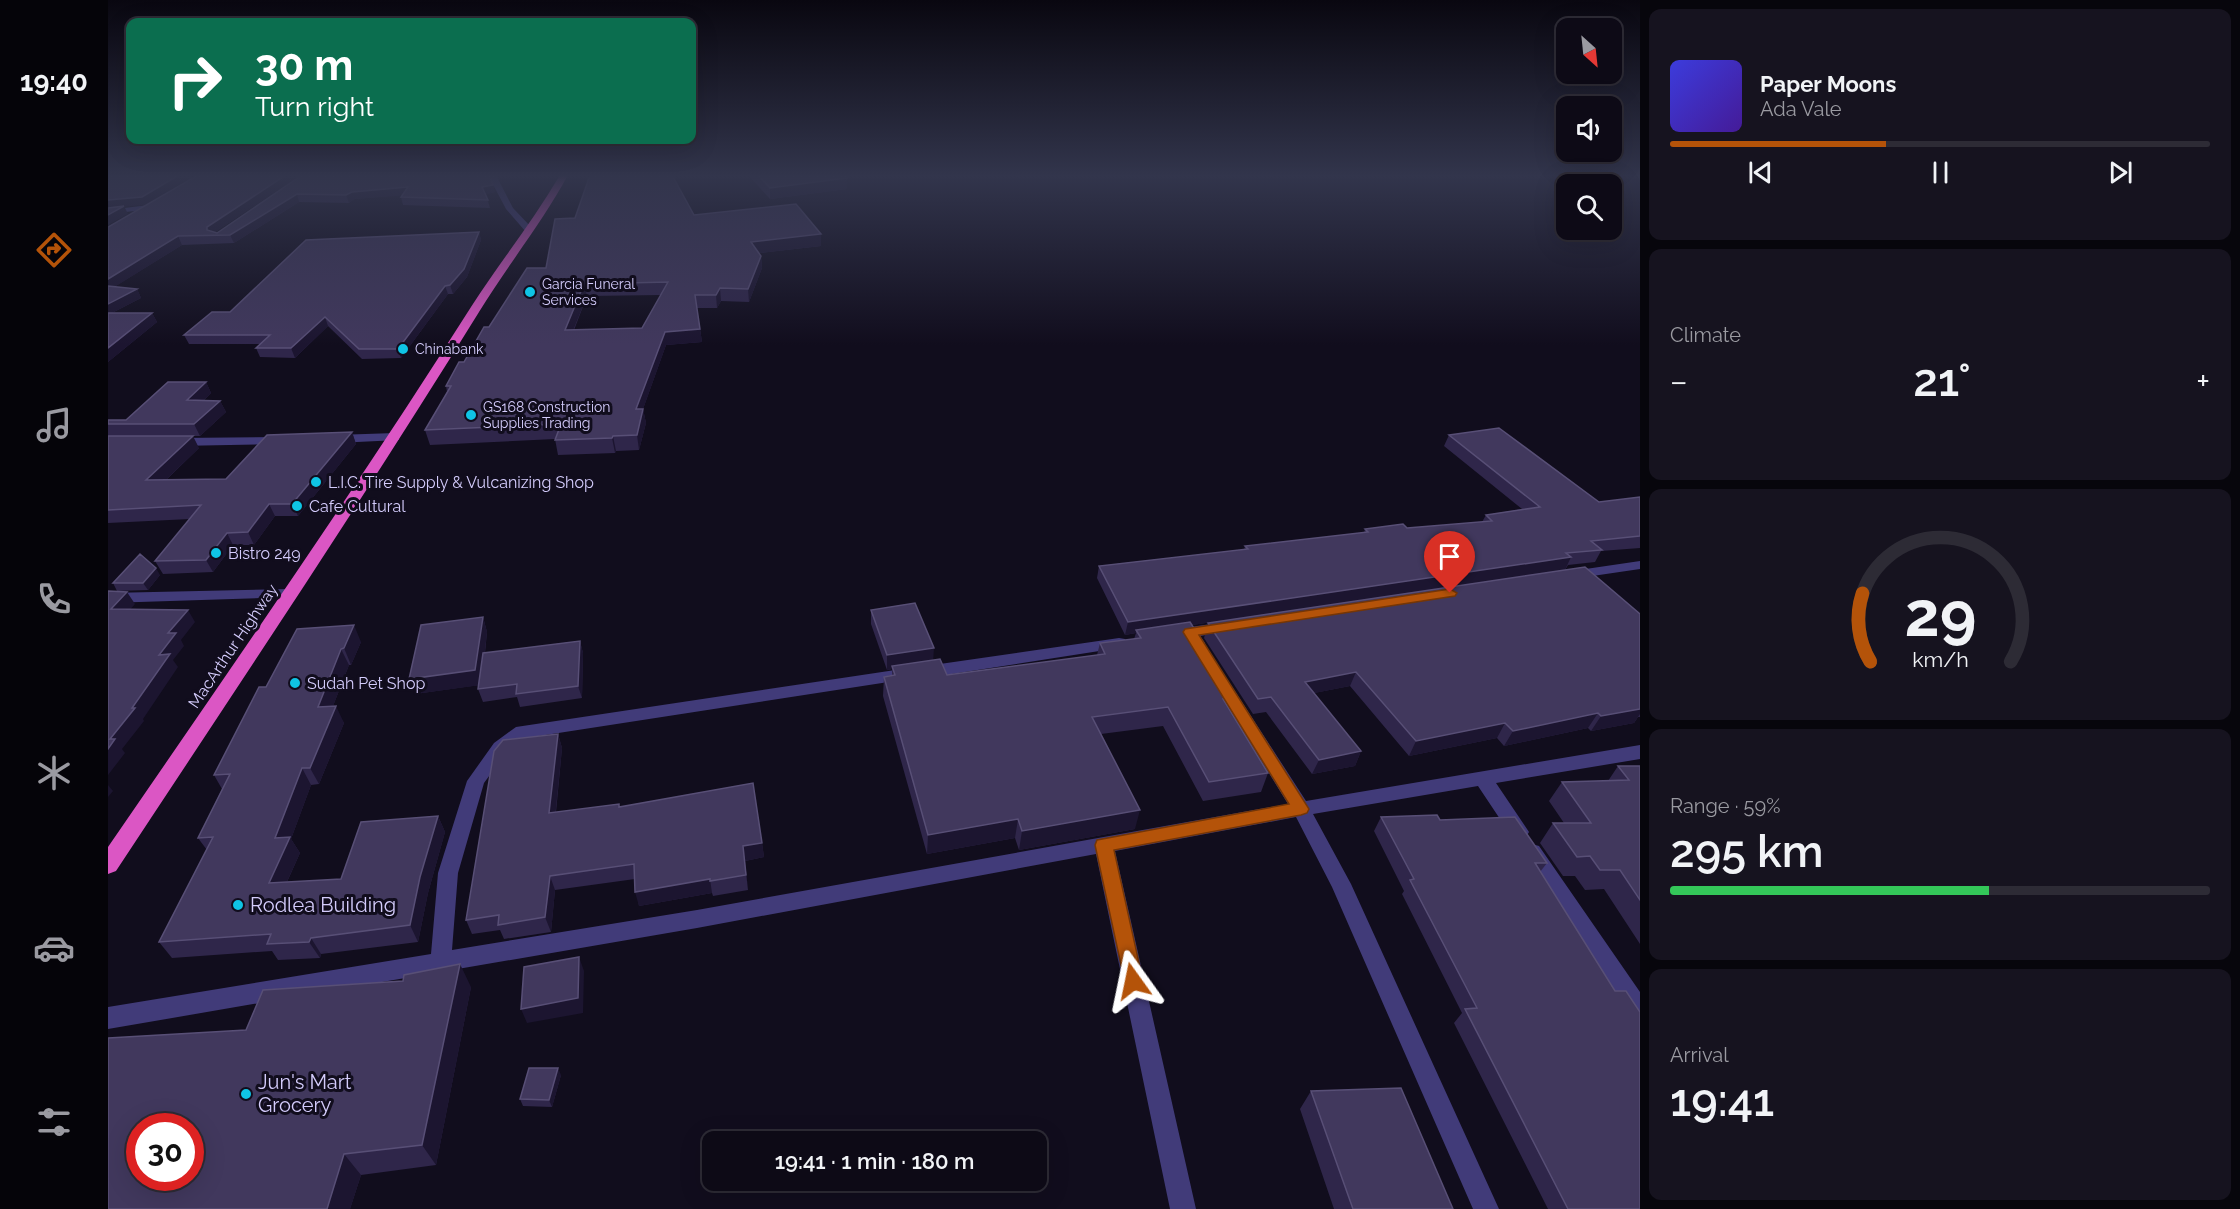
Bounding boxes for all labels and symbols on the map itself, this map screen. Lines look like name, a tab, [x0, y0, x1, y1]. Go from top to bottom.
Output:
north arrow	[1556, 18, 1622, 84]
place label: Garcia Funeral Services	[542, 276, 635, 308]
marker: Garcia Funeral Services	[523, 285, 537, 299]
place label: Chinabank	[415, 341, 484, 357]
marker: Chinabank	[396, 342, 410, 356]
place label: GS168 Construction Supplies Trading	[483, 399, 611, 431]
marker: GS168 Construction Supplies Trading	[464, 408, 478, 422]
place label: L.I.C. Tire Supply & Vulcanizing Shop	[328, 473, 594, 492]
marker: L.I.C. Tire Supply & Vulcanizing Shop	[309, 475, 323, 489]
place label: Cafe Cultural	[309, 497, 406, 516]
marker: Cafe Cultural	[290, 499, 304, 513]
pin	[1424, 531, 1475, 593]
place label: Bistro 249	[228, 544, 301, 563]
marker: Bistro 249	[209, 546, 223, 560]
street label: MacArthur Highway	[184, 580, 282, 712]
place label: Sudah Pet Shop	[307, 674, 425, 693]
marker: Sudah Pet Shop	[288, 676, 302, 690]
place label: Rodlea Building	[250, 893, 396, 917]
marker: Rodlea Building	[231, 898, 245, 912]
position arrow	[1101, 949, 1165, 1013]
place label: Jun's Mart Grocery	[258, 1070, 352, 1117]
marker: Jun's Mart Grocery	[239, 1087, 253, 1101]
speed limit sign: 30	[126, 1113, 204, 1191]

